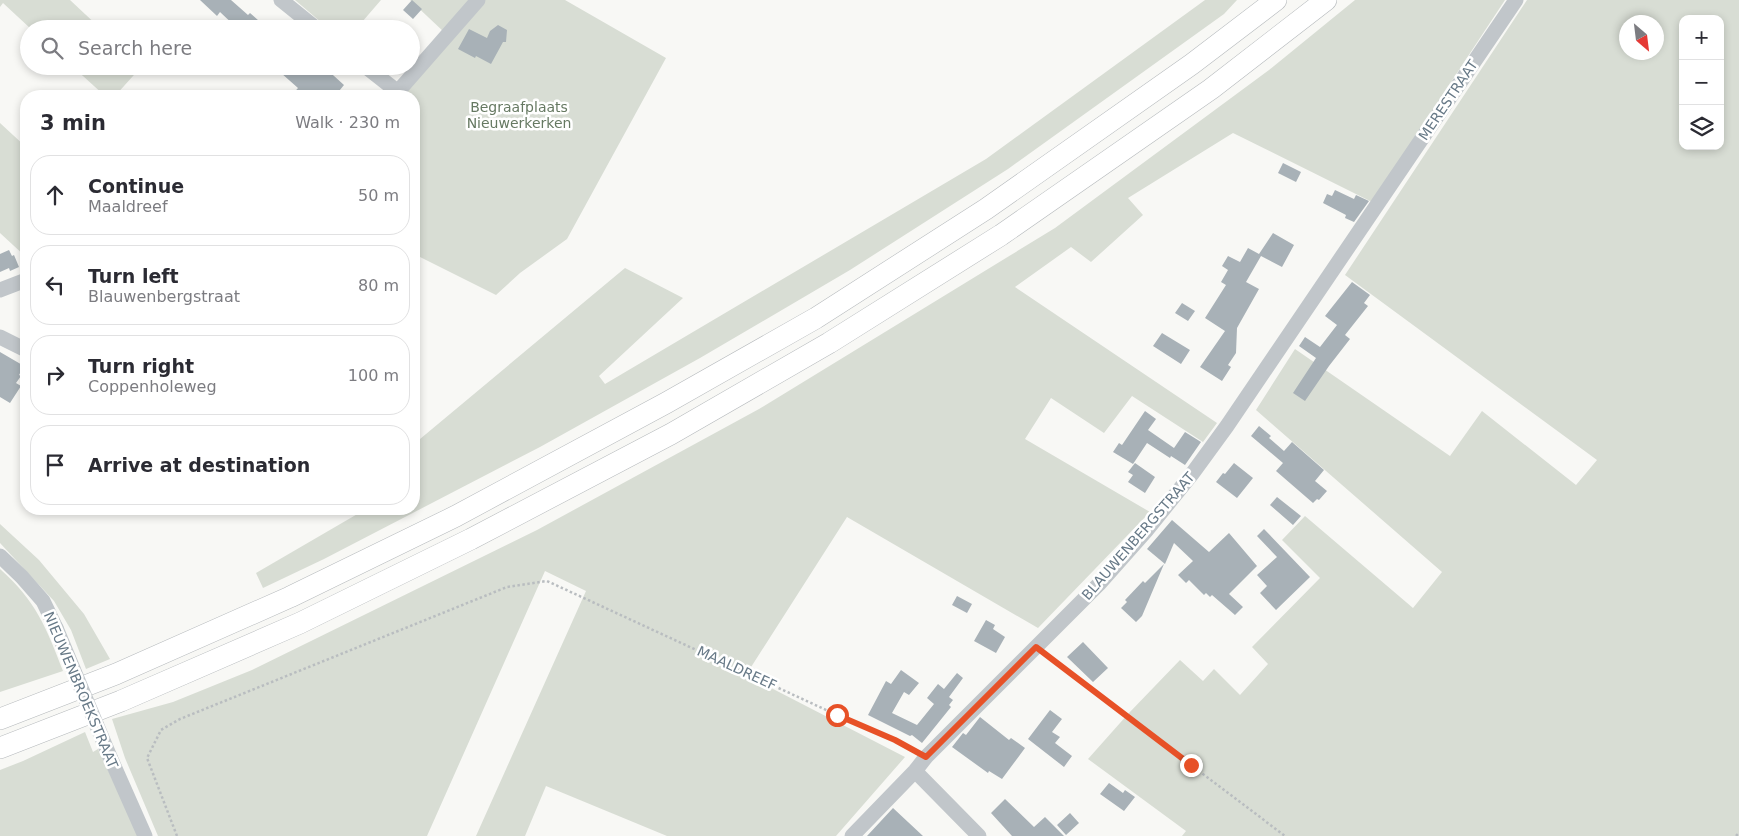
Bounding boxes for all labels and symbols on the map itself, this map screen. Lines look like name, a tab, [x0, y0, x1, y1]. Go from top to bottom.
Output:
north arrow	[1619, 15, 1664, 60]
street label: MERESTRAAT	[1415, 57, 1481, 143]
park label: Begraafplaats Nieuwerkerken	[467, 99, 571, 131]
street label: BLAUWENBERGSTRAAT	[1078, 469, 1198, 603]
street label: NIEUWENBROEKSTRAAT	[41, 609, 122, 771]
street label: MAALDREEF	[695, 643, 779, 693]
route start	[826, 704, 849, 727]
route end	[1180, 754, 1203, 777]

